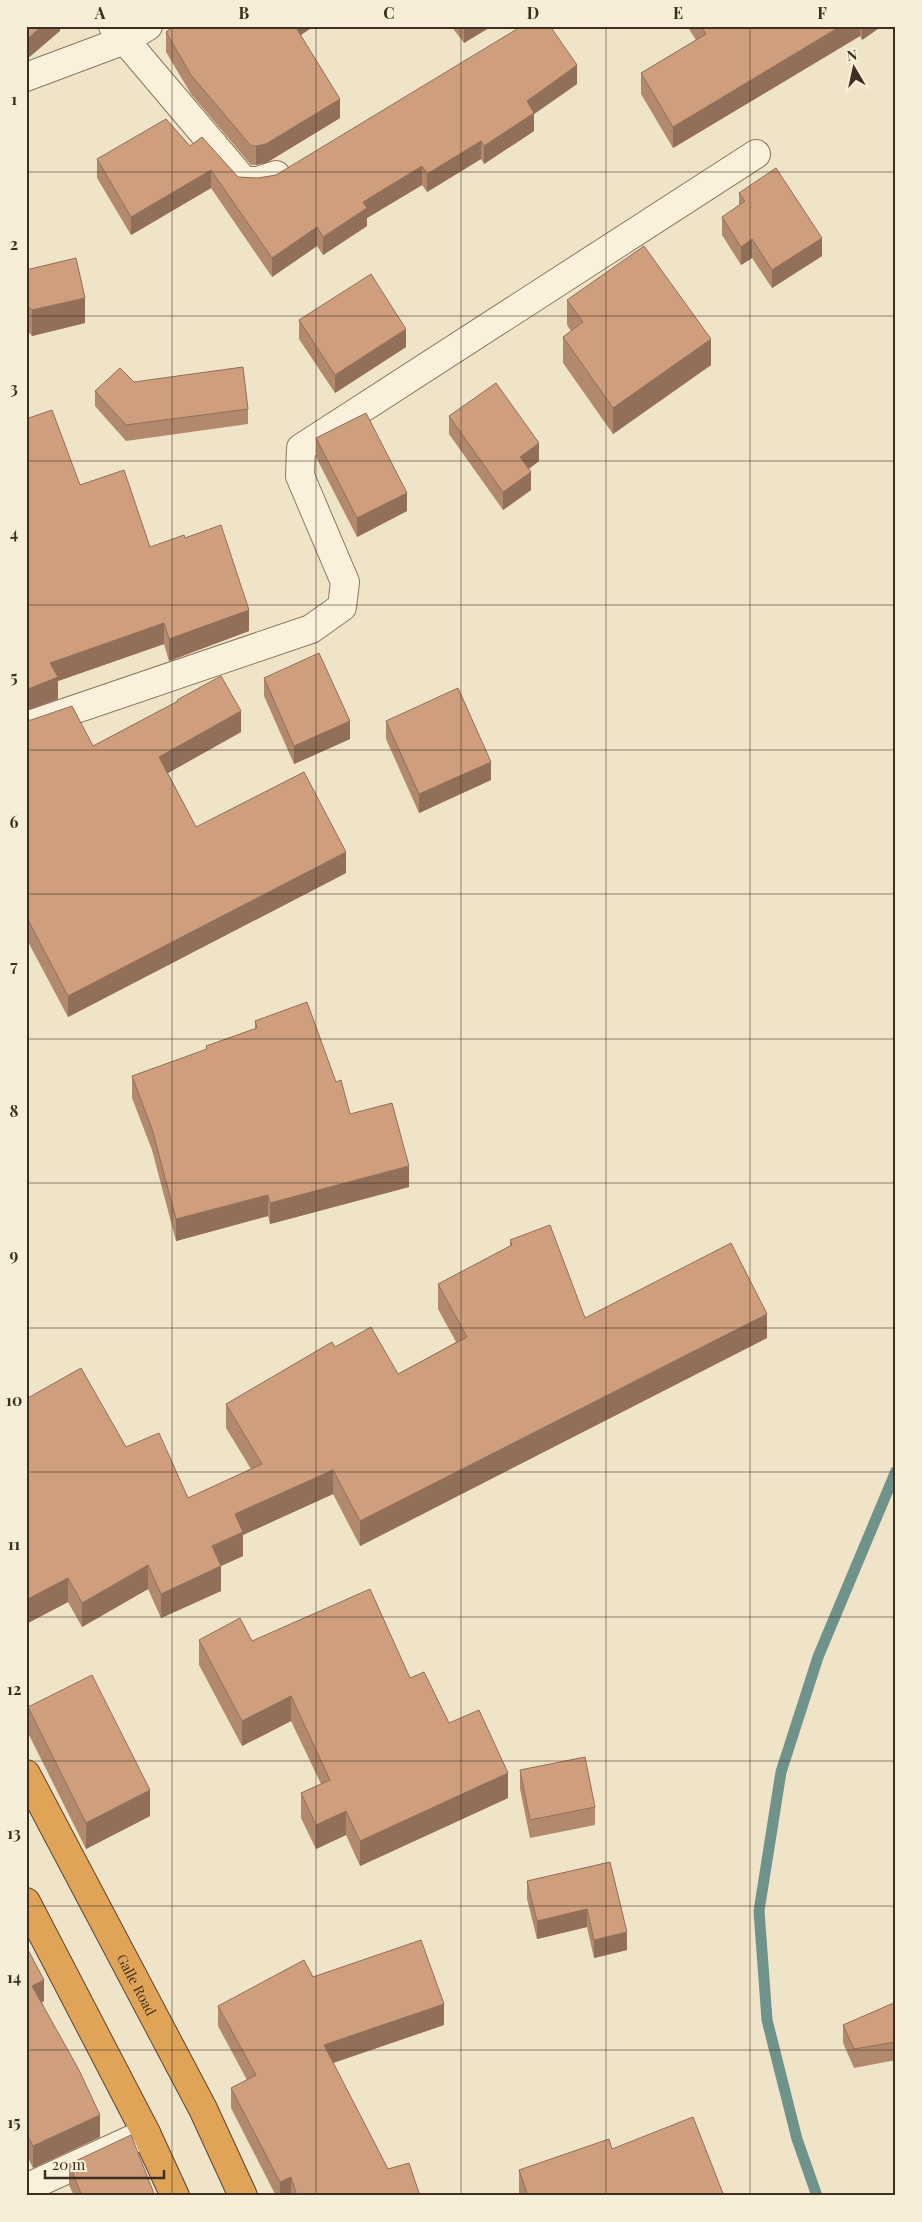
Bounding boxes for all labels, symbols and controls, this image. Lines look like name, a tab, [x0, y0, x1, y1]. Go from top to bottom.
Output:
text: A	[94, 2, 106, 23]
text: B	[239, 2, 250, 23]
text: C	[383, 2, 395, 23]
text: D	[527, 2, 539, 23]
text: E	[673, 2, 683, 23]
text: F	[817, 2, 827, 23]
north arrow	[830, 42, 880, 92]
text: N	[845, 44, 858, 65]
text: 1	[11, 88, 17, 109]
text: 2	[10, 233, 18, 254]
text: 3	[10, 377, 18, 398]
text: 4	[10, 522, 18, 543]
text: 5	[10, 666, 18, 687]
text: 6	[10, 811, 19, 832]
text: 7	[10, 955, 18, 976]
text: 8	[10, 1100, 19, 1121]
text: 9	[10, 1244, 19, 1265]
text: 10	[6, 1389, 22, 1410]
text: 11	[8, 1533, 20, 1554]
text: 12	[7, 1678, 21, 1699]
text: 13	[7, 1822, 21, 1843]
street label: Galle Road	[113, 1950, 161, 2019]
text: 14	[7, 1966, 21, 1987]
text: 15	[7, 2111, 21, 2132]
scale bar	[45, 2147, 164, 2179]
text: 20 m	[52, 2154, 86, 2174]

